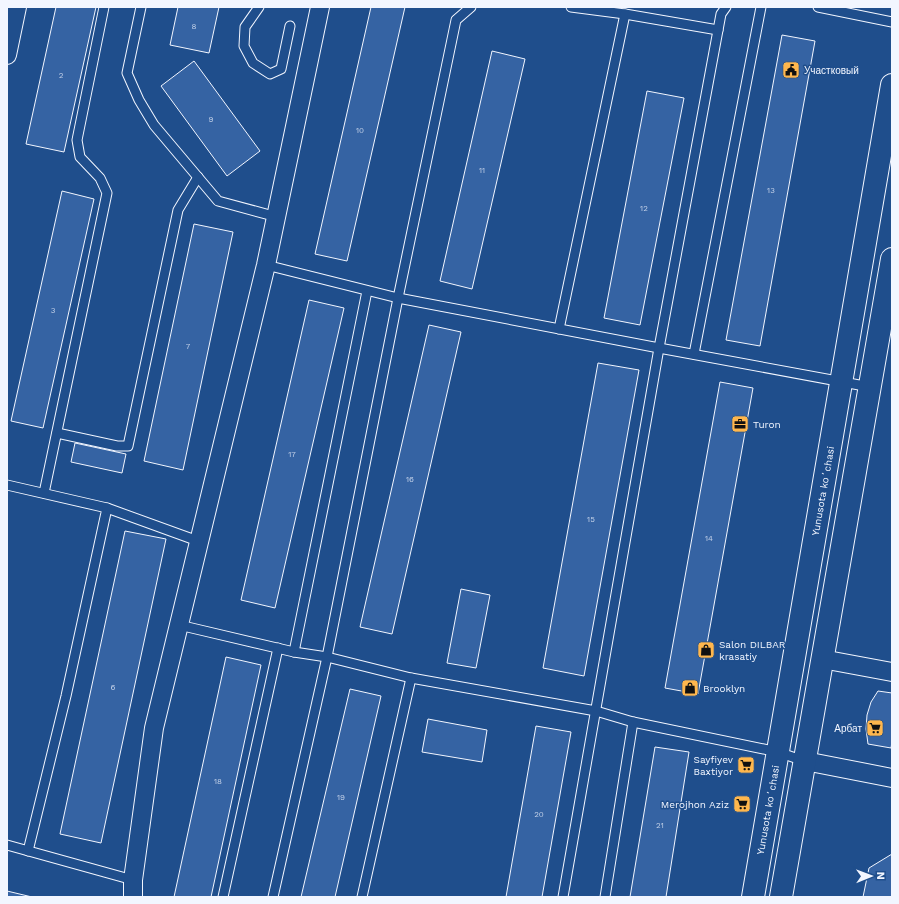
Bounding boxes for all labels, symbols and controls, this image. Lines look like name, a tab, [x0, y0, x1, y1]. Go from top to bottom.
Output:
house number: 8	[192, 22, 197, 31]
public building icon: Участковый	[781, 60, 801, 80]
place label: Участковый	[804, 65, 859, 76]
house number: 2	[59, 71, 64, 80]
house number: 9	[209, 115, 214, 124]
house number: 10	[356, 126, 364, 135]
house number: 11	[479, 166, 485, 175]
house number: 13	[767, 186, 775, 195]
house number: 12	[640, 204, 648, 213]
house number: 3	[51, 306, 56, 315]
house number: 7	[186, 342, 191, 351]
office icon: Turon	[730, 414, 750, 434]
place label: Turon	[753, 419, 781, 430]
street label: Yunusota koʻchasi	[810, 445, 836, 537]
house number: 17	[288, 450, 296, 459]
house number: 16	[406, 475, 414, 484]
house number: 15	[587, 515, 595, 524]
house number: 14	[705, 534, 713, 543]
place label: Salon DILBAR krasatiy	[719, 639, 786, 662]
shop icon: Salon DILBAR krasatiy	[696, 640, 716, 660]
shop icon: Brooklyn	[680, 678, 700, 698]
house number: 6	[111, 683, 116, 692]
place label: Brooklyn	[703, 683, 745, 694]
supermarket icon: Арбат	[865, 718, 885, 738]
place label: Арбат	[834, 723, 862, 734]
place label: Sayfiyev Baxtiyor	[693, 754, 734, 777]
supermarket icon: Sayfiyev Baxtiyor	[736, 755, 756, 775]
street label: Yunusota koʻchasi	[755, 764, 781, 856]
house number: 18	[214, 777, 222, 786]
house number: 19	[337, 793, 345, 802]
supermarket icon: Merojhon Aziz	[732, 794, 752, 814]
place label: Merojhon Aziz	[661, 799, 729, 810]
house number: 20	[534, 810, 544, 819]
house number: 21	[656, 821, 664, 830]
north arrow	[851, 856, 891, 896]
text: N	[874, 872, 887, 880]

